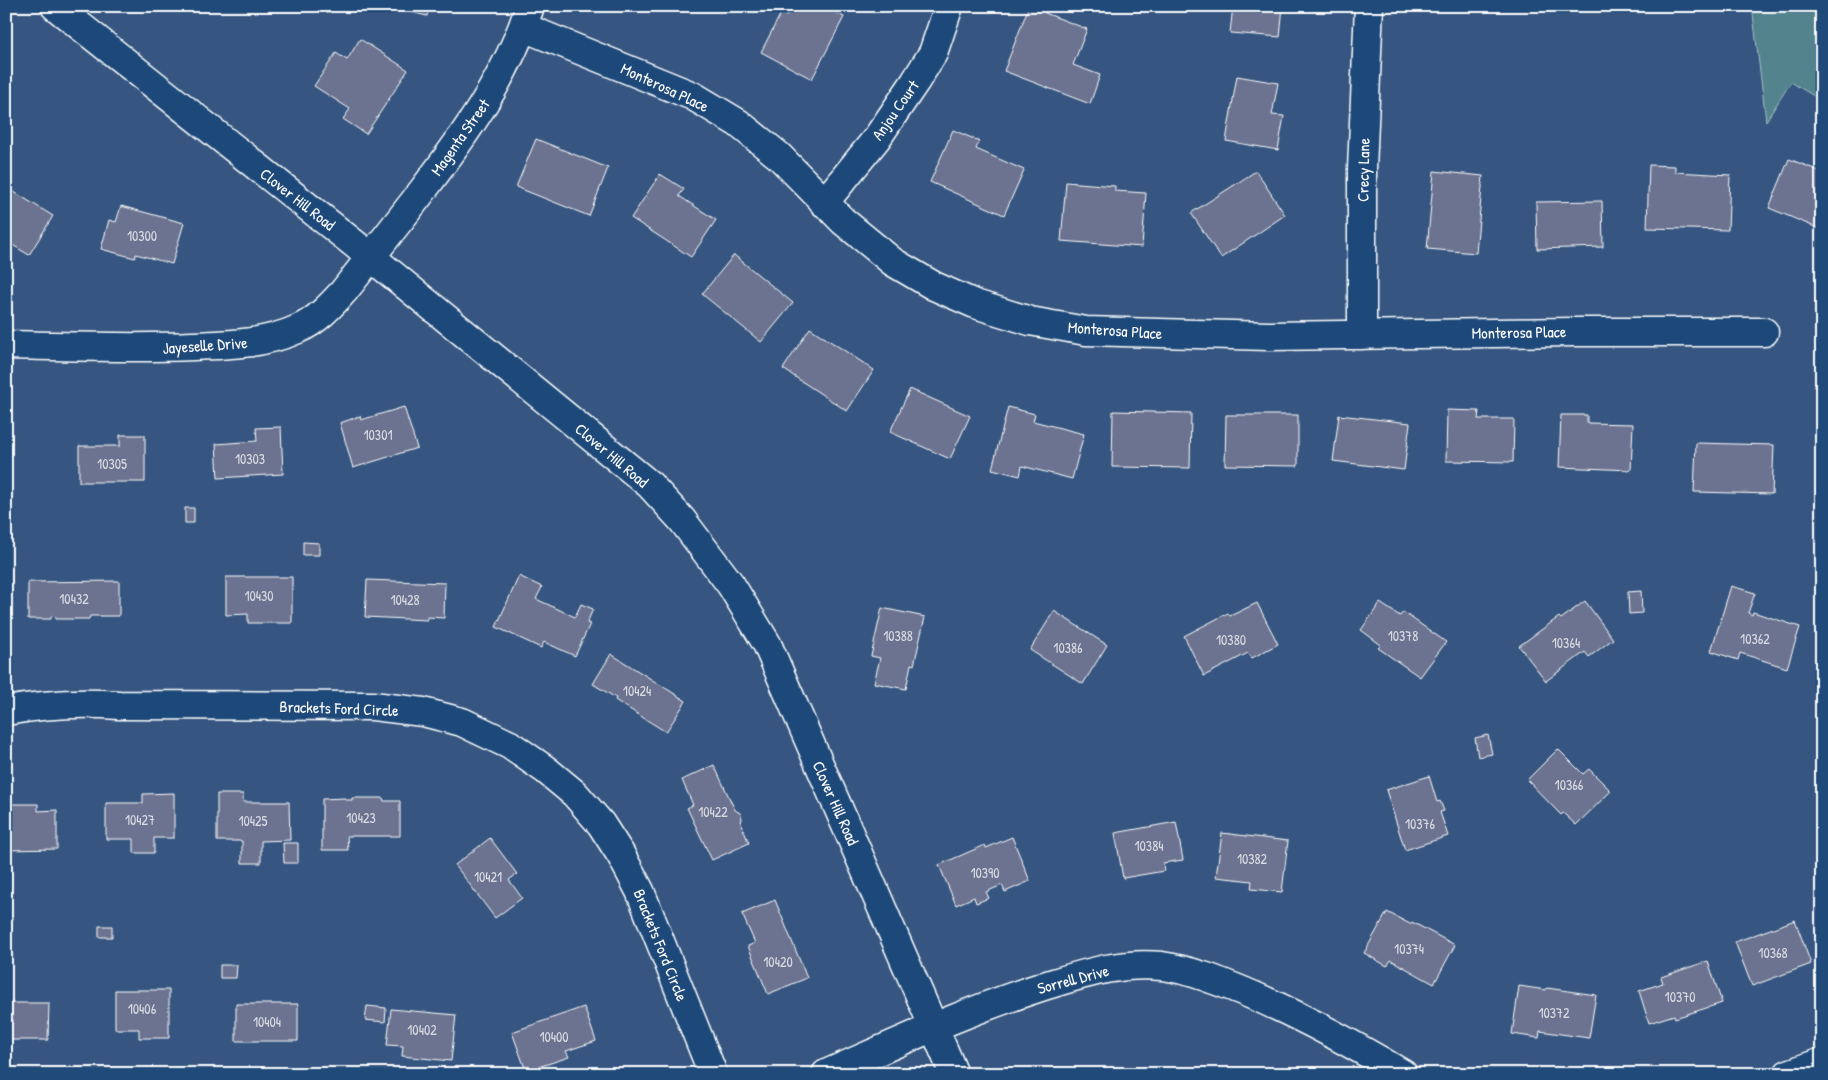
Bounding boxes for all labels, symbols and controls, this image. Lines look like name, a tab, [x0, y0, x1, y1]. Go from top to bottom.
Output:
street label: Monterosa Place	[617, 57, 713, 117]
street label: Anjou Court	[866, 75, 924, 144]
street label: Magenta Street	[425, 94, 495, 180]
street label: Crecy Lane	[1351, 137, 1375, 202]
street label: Clover Hill Road	[256, 163, 340, 235]
house number: 10300	[127, 226, 157, 245]
street label: Monterosa Place	[1067, 316, 1164, 344]
street label: Monterosa Place	[1472, 320, 1567, 344]
street label: Jayeselle Drive	[162, 331, 249, 359]
street label: Clover Hill Road	[570, 418, 654, 492]
house number: 10301	[364, 425, 392, 444]
house number: 10303	[235, 449, 265, 468]
house number: 10305	[97, 454, 127, 473]
house number: 10430	[244, 586, 274, 605]
house number: 10432	[59, 589, 89, 608]
house number: 10428	[390, 590, 420, 609]
house number: 10388	[883, 626, 913, 645]
house number: 10378	[1388, 626, 1418, 645]
house number: 10362	[1740, 629, 1770, 648]
house number: 10380	[1216, 630, 1246, 649]
house number: 10364	[1552, 633, 1580, 652]
house number: 10386	[1053, 638, 1083, 657]
house number: 10424	[623, 681, 651, 700]
street label: Brackets Ford Circle	[279, 695, 399, 721]
street label: Clover Hill Road	[808, 757, 864, 849]
house number: 10366	[1555, 775, 1584, 794]
house number: 10422	[698, 802, 728, 821]
house number: 10423	[346, 808, 376, 827]
house number: 10427	[125, 810, 155, 829]
house number: 10425	[238, 811, 268, 830]
house number: 10376	[1405, 814, 1435, 833]
house number: 10384	[1135, 836, 1163, 855]
house number: 10382	[1237, 849, 1268, 868]
house number: 10390	[970, 863, 1000, 882]
house number: 10421	[474, 867, 502, 886]
street label: Brackets Ford Circle	[629, 886, 694, 1005]
house number: 10374	[1394, 939, 1424, 958]
house number: 10368	[1758, 943, 1788, 962]
house number: 10420	[763, 952, 793, 971]
street label: Sorrell Drive	[1035, 959, 1112, 999]
house number: 10370	[1665, 987, 1695, 1006]
house number: 10406	[128, 999, 157, 1018]
house number: 10372	[1538, 1003, 1570, 1022]
house number: 10404	[253, 1012, 281, 1031]
house number: 10402	[407, 1020, 437, 1039]
house number: 10400	[539, 1027, 569, 1046]

